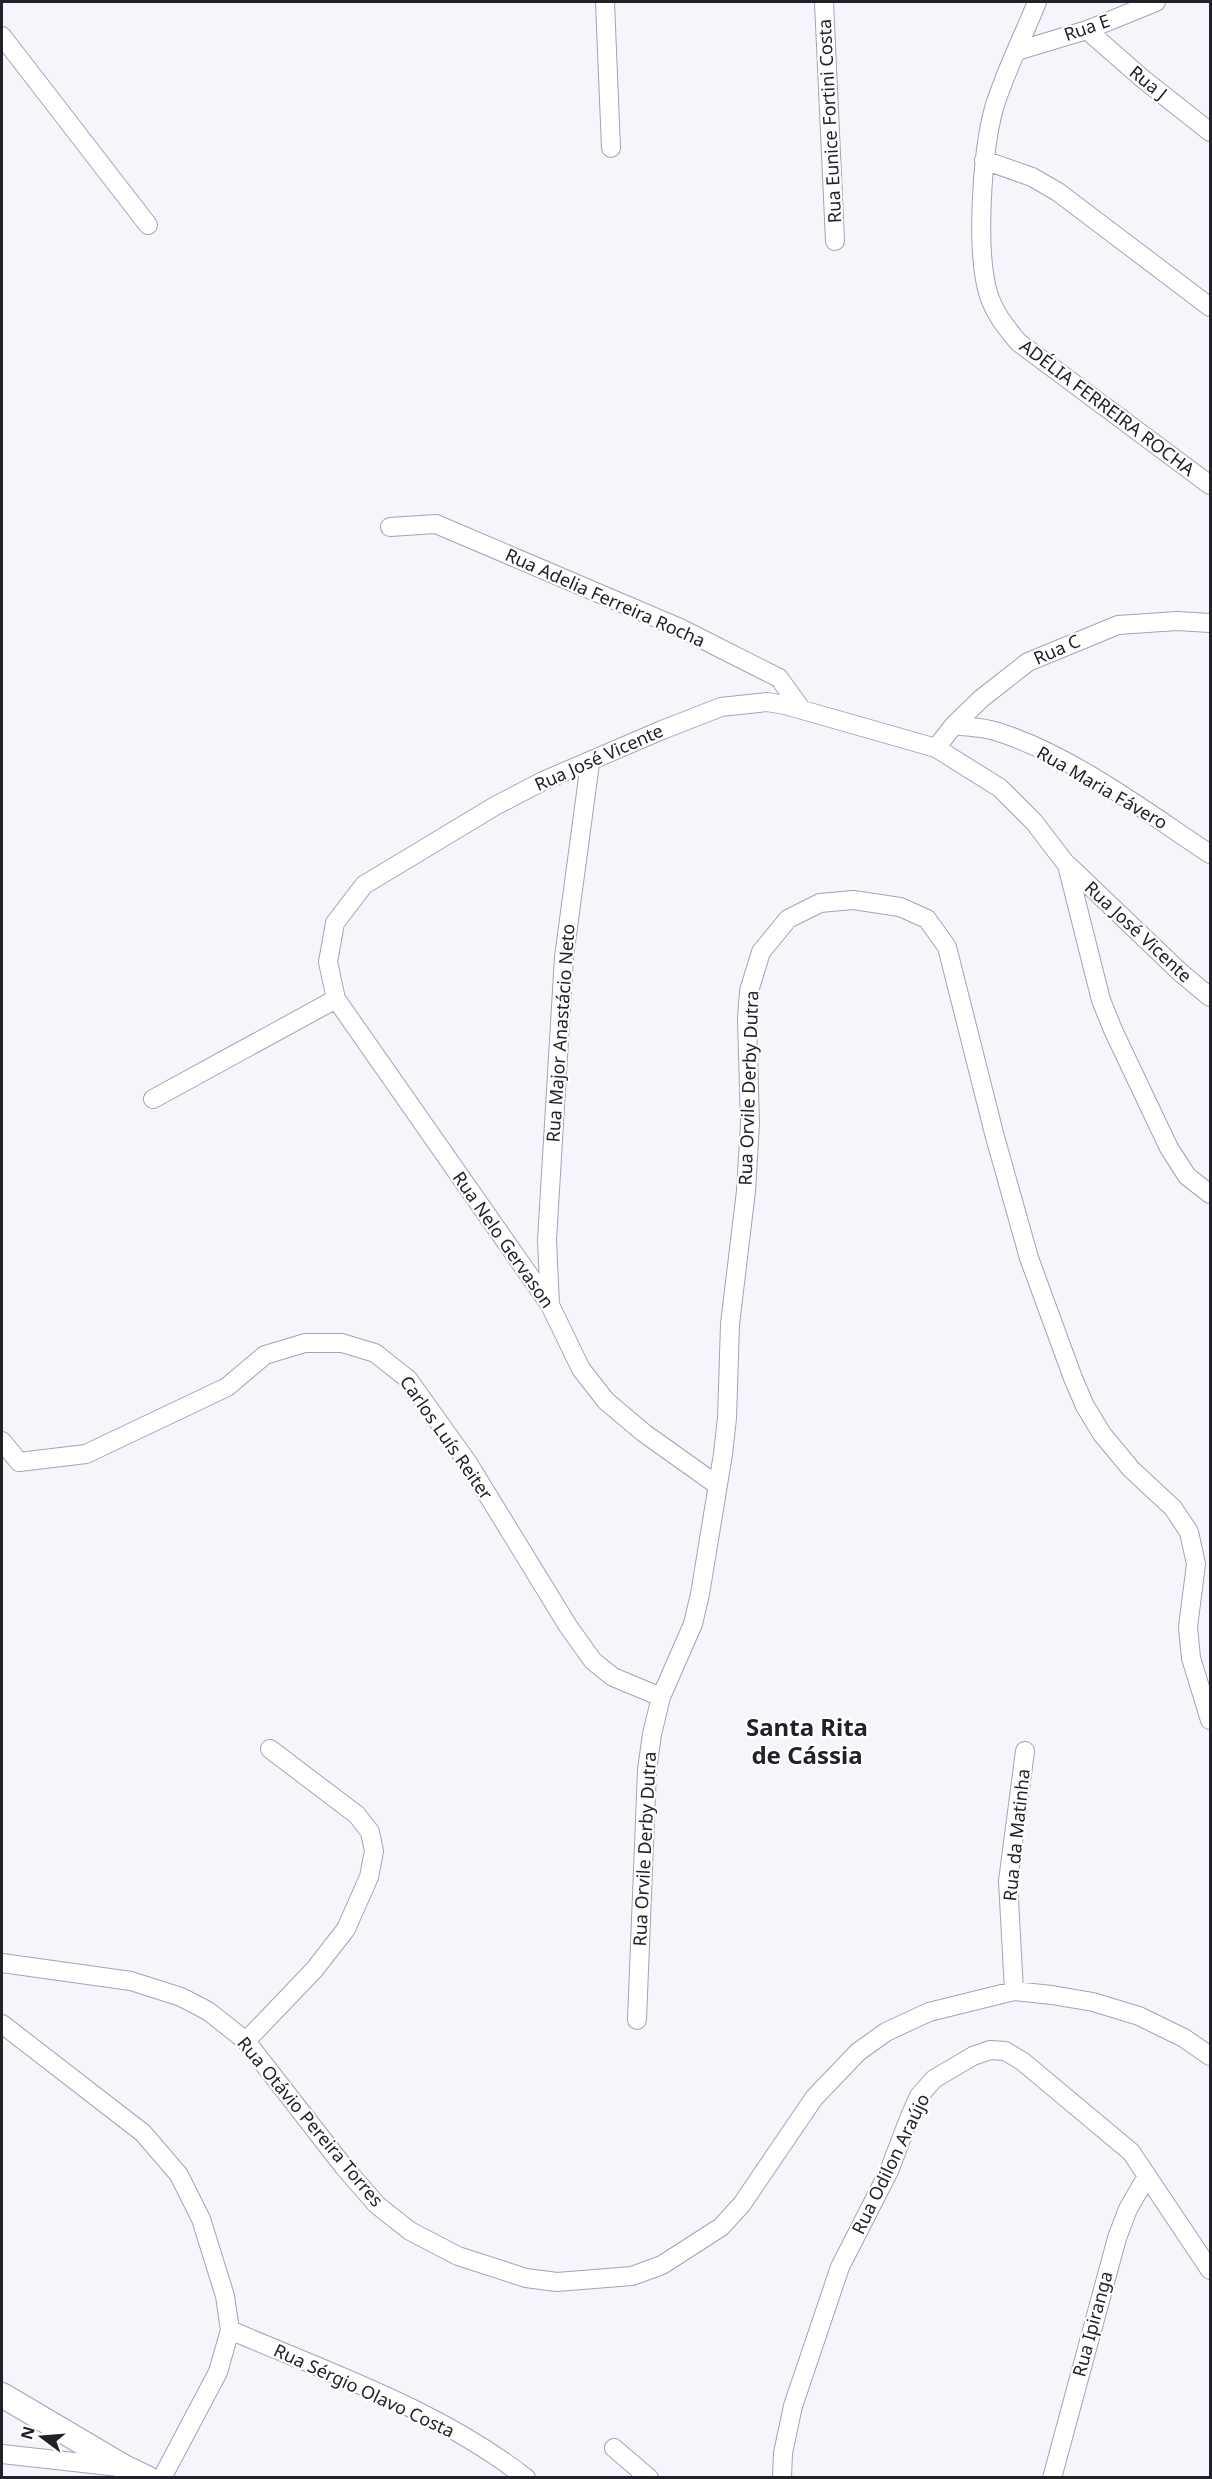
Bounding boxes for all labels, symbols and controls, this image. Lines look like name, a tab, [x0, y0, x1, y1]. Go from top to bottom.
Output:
street label: Rua E	[1060, 8, 1113, 46]
street label: Rua Eunice Fortini Costa	[812, 18, 846, 224]
street label: Rua J	[1125, 60, 1173, 105]
street label: ADÉLIA FERREIRA ROCHA	[1015, 334, 1200, 481]
street label: Rua Adelia Ferreira Rocha	[502, 542, 709, 652]
street label: Rua C	[1030, 628, 1084, 670]
street label: Rua José Vicente	[531, 718, 667, 796]
street label: Rua Maria Fávero	[1033, 740, 1172, 834]
street label: Rua José Vicente	[1080, 875, 1197, 987]
street label: Rua Major Anastácio Neto	[540, 923, 580, 1143]
street label: Rua Orvile Derby Dutra	[733, 990, 763, 1186]
street label: Rua Nelo Gervason	[448, 1166, 560, 1313]
street label: Carlos Luís Reiter	[395, 1371, 499, 1505]
district label: Santa Rita de Cássia	[746, 1710, 868, 1771]
street label: Rua Orvile Derby Dutra	[627, 1751, 661, 1947]
street label: Rua da Matinha	[997, 1768, 1035, 1902]
street label: Rua Otávio Pereira Torres	[233, 2031, 389, 2211]
street label: Rua Odilon Araújo	[846, 2089, 935, 2238]
street label: Rua Ipiranga	[1066, 2268, 1118, 2379]
street label: Rua Sérgio Olavo Costa	[270, 2338, 459, 2443]
north arrow	[12, 2407, 72, 2467]
text: N	[15, 2424, 40, 2442]

